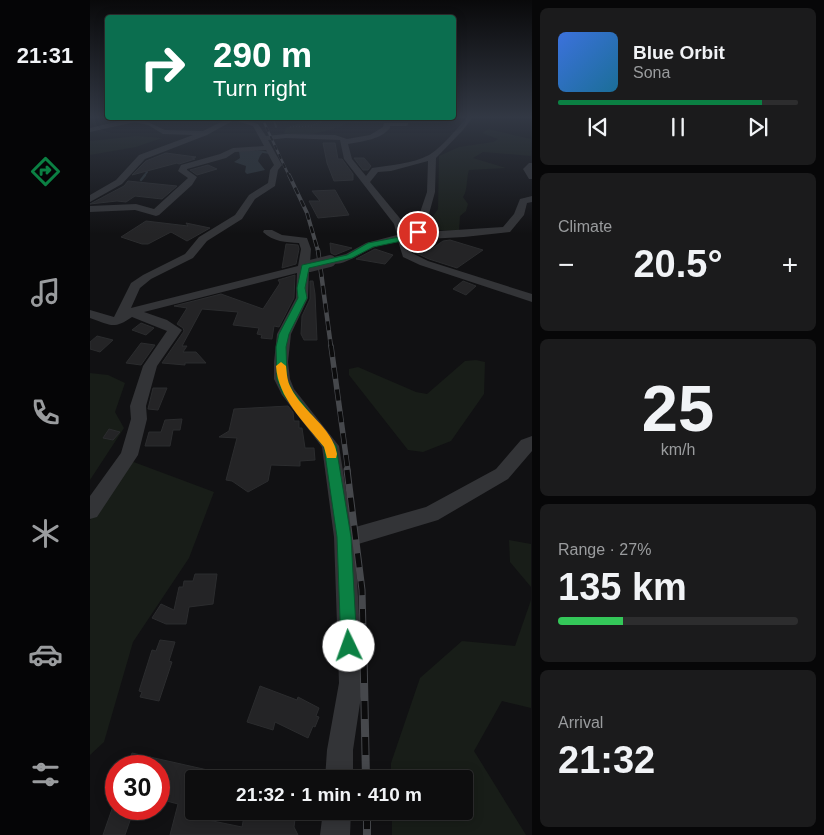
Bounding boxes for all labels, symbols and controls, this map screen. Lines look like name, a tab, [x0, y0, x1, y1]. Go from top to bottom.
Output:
icon: right	[130, 35, 195, 100]
text: 290 m	[213, 35, 312, 74]
text: Blue Orbit	[633, 42, 725, 63]
text: 21:31	[17, 43, 73, 68]
text: Sona	[633, 64, 670, 81]
text: Turn right	[213, 76, 306, 101]
icon: previous	[584, 113, 612, 141]
icon: pause	[664, 113, 692, 141]
icon: next	[744, 113, 772, 141]
icon: directions	[28, 154, 63, 189]
pin	[397, 211, 439, 253]
icon: arrive	[404, 218, 432, 246]
text: Climate	[558, 218, 612, 235]
text: 20.5°	[633, 243, 723, 285]
text: −	[558, 249, 574, 280]
text: +	[782, 249, 798, 280]
icon: music	[28, 275, 63, 310]
text: 25	[642, 372, 714, 445]
icon: phone	[28, 395, 63, 430]
text: km/h	[661, 441, 695, 458]
icon: climate	[28, 516, 63, 551]
text: Range · 27%	[558, 541, 651, 558]
text: 135 km	[558, 566, 687, 608]
position arrow	[322, 619, 374, 671]
icon: car	[28, 637, 63, 672]
text: Arrival	[558, 714, 603, 731]
text: 21:32	[558, 739, 655, 781]
speed limit sign: 30	[105, 755, 170, 820]
icon: filters	[28, 757, 63, 792]
text: 21:32 · 1 min · 410 m	[236, 784, 422, 805]

